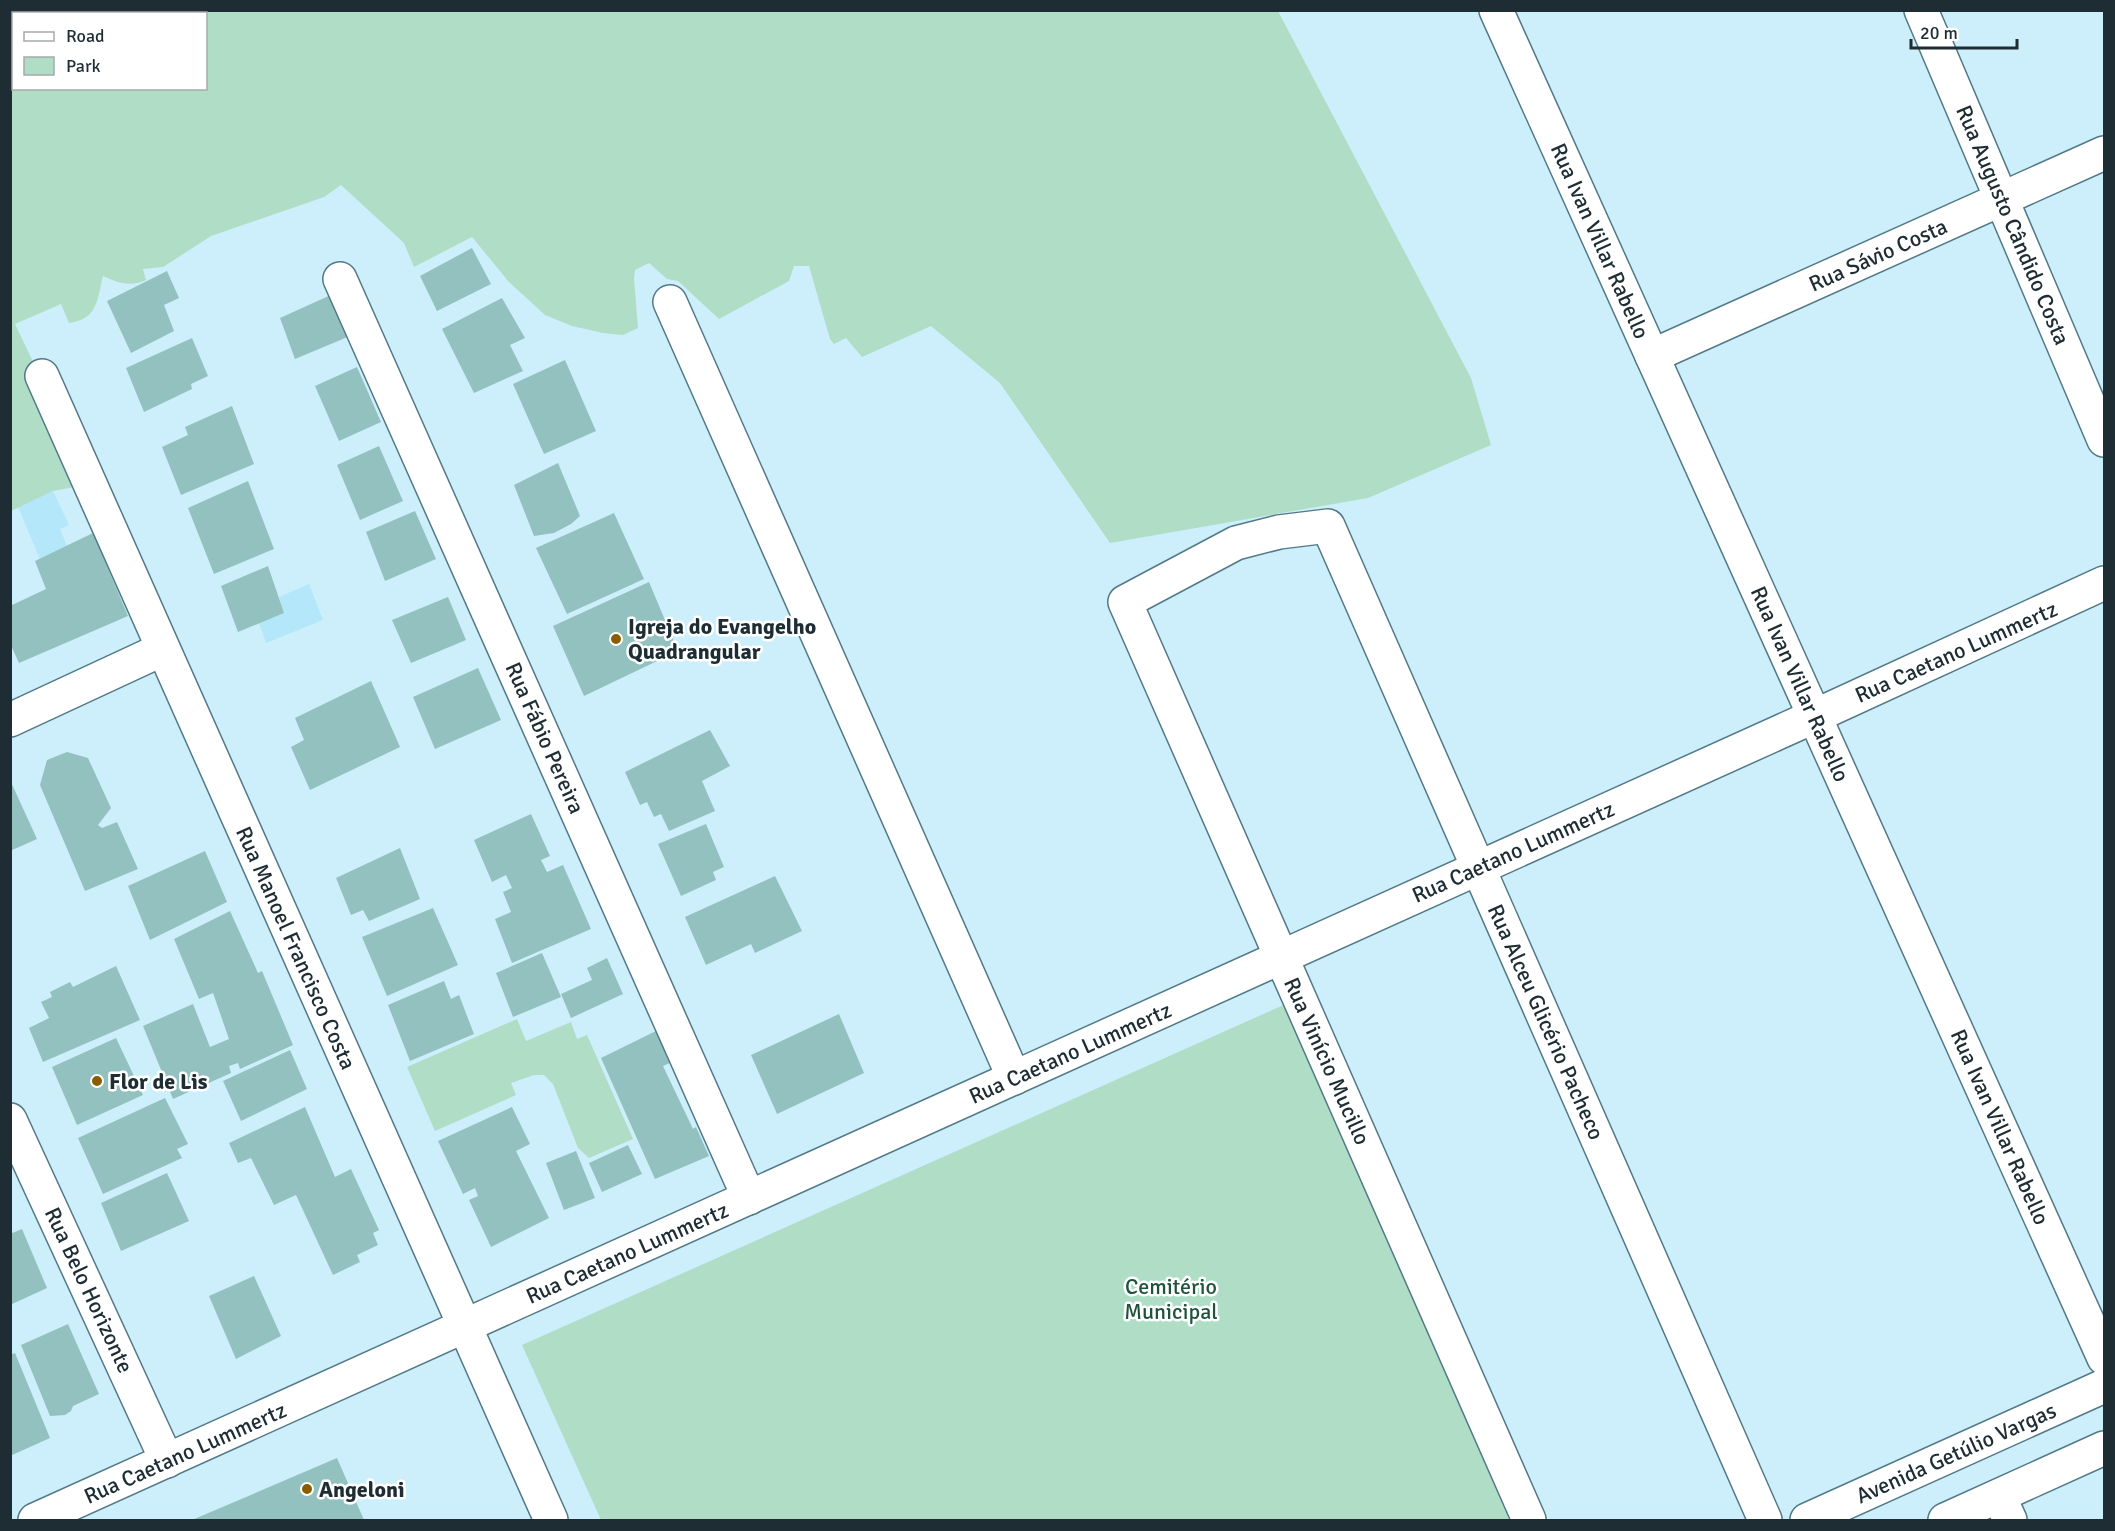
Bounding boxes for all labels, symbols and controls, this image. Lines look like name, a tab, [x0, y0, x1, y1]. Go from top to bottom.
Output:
legend	[12, 12, 207, 90]
scale bar	[1911, 12, 2018, 50]
text: 20 m	[1920, 22, 1958, 44]
text: Road	[66, 25, 105, 47]
text: Park	[66, 55, 101, 77]
street label: Rua Augusto Cândido Costa	[1950, 101, 2076, 349]
street label: Rua Ivan Villar Rabello	[1545, 139, 1655, 343]
street label: Rua Sávio Costa	[1805, 212, 1951, 298]
street label: Rua Ivan Villar Rabello	[1745, 582, 1855, 786]
street label: Rua Caetano Lummertz	[1851, 595, 2061, 709]
place label: Igreja do Evangelho Quadrangular	[628, 613, 816, 665]
marker: Igreja do Evangelho Quadrangular	[609, 632, 623, 646]
street label: Rua Fábio Pereira	[499, 658, 591, 818]
street label: Rua Caetano Lummertz	[1408, 795, 1618, 909]
street label: Rua Manoel Francisco Costa	[230, 822, 362, 1074]
street label: Rua Alceu Glicério Pacheco	[1482, 900, 1610, 1144]
street label: Rua Vinício Mucillo	[1278, 973, 1376, 1149]
street label: Rua Caetano Lummertz	[965, 996, 1175, 1110]
street label: Rua Ivan Villar Rabello	[1945, 1025, 2055, 1229]
place label: Flor de Lis	[109, 1068, 208, 1095]
marker: Flor de Lis	[90, 1074, 104, 1088]
street label: Rua Caetano Lummertz	[522, 1196, 732, 1310]
street label: Rua Belo Horizonte	[39, 1203, 139, 1377]
park label: Cemitério Municipal	[1124, 1273, 1218, 1325]
street label: Rua Caetano Lummertz	[80, 1396, 290, 1510]
street label: Avenida Getúlio Vargas	[1852, 1397, 2060, 1509]
place label: Angeloni	[319, 1476, 405, 1503]
marker: Angeloni	[300, 1482, 314, 1496]

